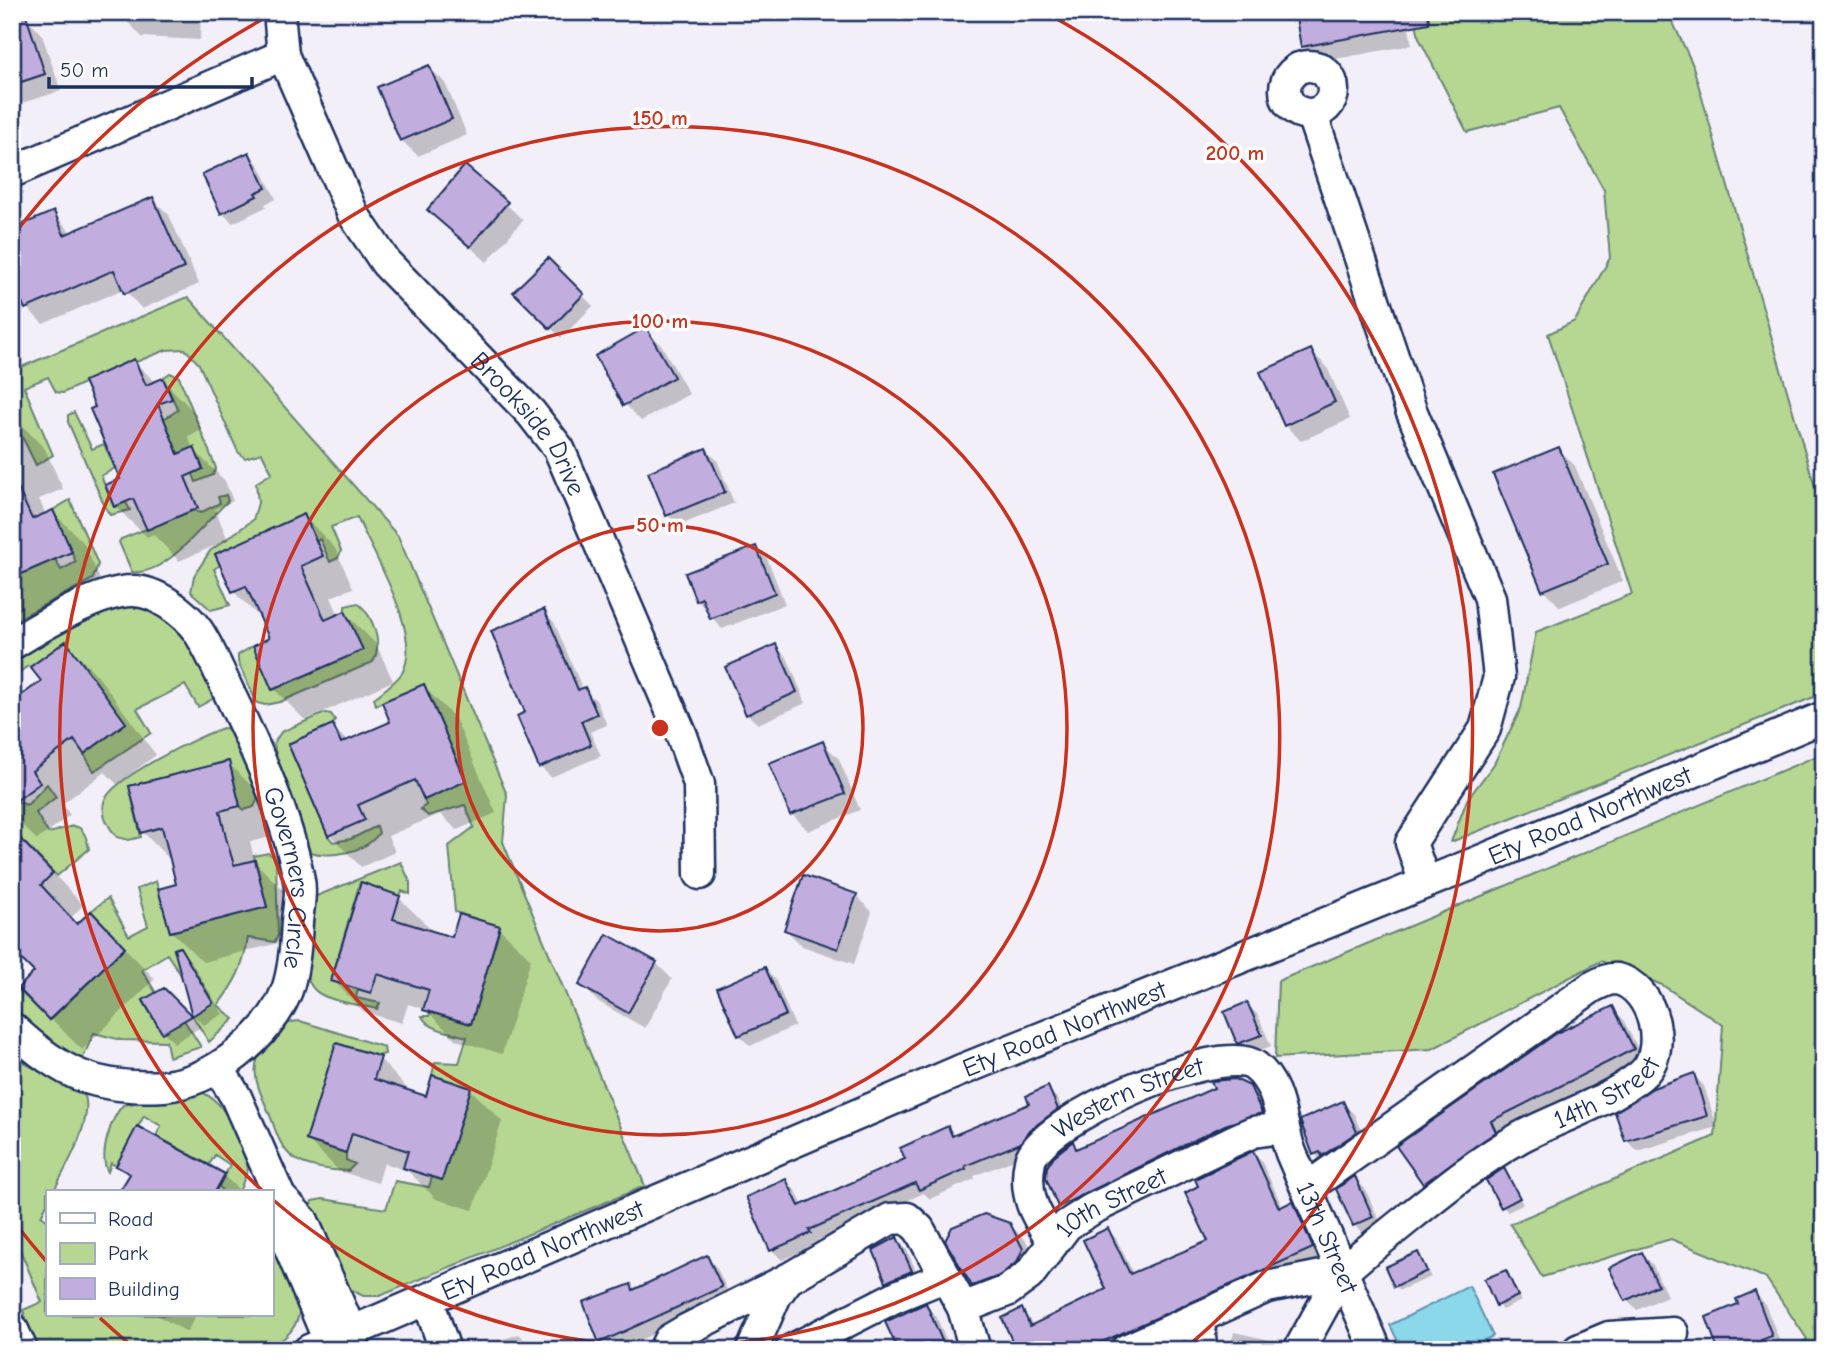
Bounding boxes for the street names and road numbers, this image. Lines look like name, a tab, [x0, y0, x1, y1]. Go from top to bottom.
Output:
street label: Brookside Drive	[464, 346, 591, 500]
street label: Ety Road Northwest	[1484, 760, 1698, 872]
street label: Governers Circle	[257, 783, 314, 971]
street label: Ety Road Northwest	[958, 974, 1173, 1084]
street label: Western Street	[1047, 1051, 1208, 1145]
street label: 14th Street	[1549, 1051, 1668, 1136]
street label: 10th Street	[1049, 1161, 1173, 1243]
street label: 13th Street	[1289, 1177, 1364, 1300]
street label: Ety Road Northwest	[437, 1193, 650, 1307]

